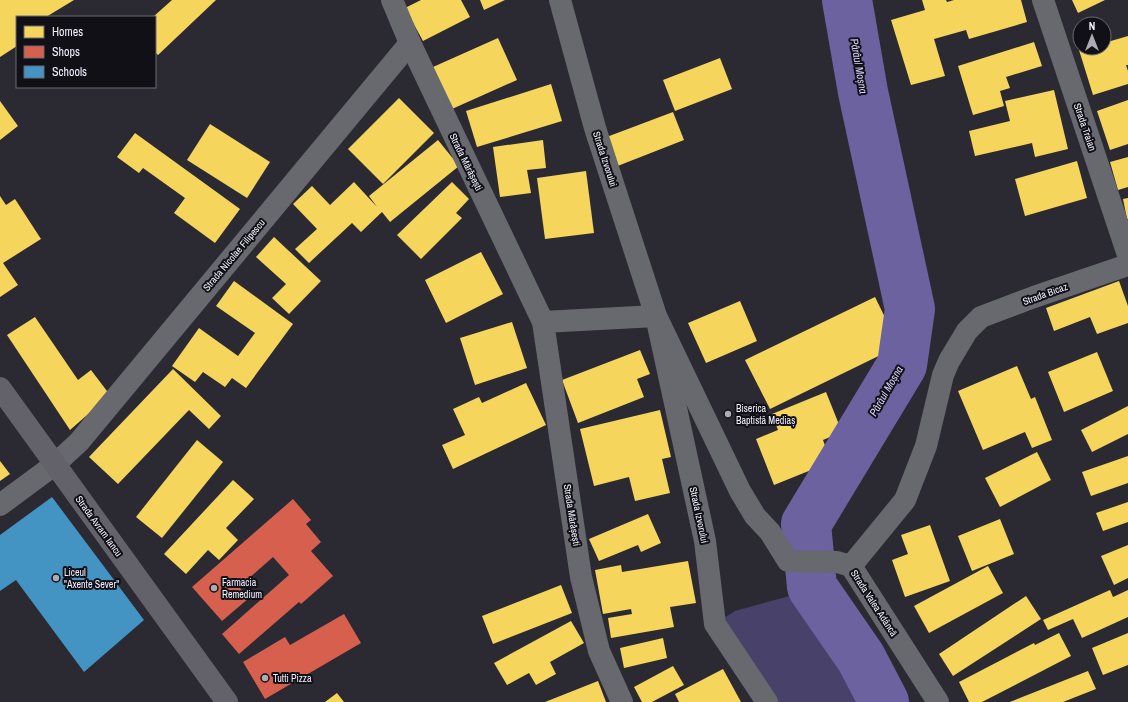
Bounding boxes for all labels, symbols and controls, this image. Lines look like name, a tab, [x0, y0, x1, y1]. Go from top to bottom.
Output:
legend	[16, 16, 156, 88]
north arrow	[1072, 16, 1112, 56]
text: N	[1089, 19, 1095, 33]
text: Homes	[52, 24, 83, 40]
water label: Pârâul Moșna	[847, 37, 871, 95]
text: Shops	[52, 44, 80, 60]
text: Schools	[52, 64, 87, 80]
street label: Strada Traian	[1071, 101, 1099, 153]
street label: Strada Izvorului	[590, 130, 620, 188]
street label: Strada Mărășești	[446, 131, 486, 193]
street label: Strada Nicolae Filipescu	[200, 216, 268, 294]
street label: Strada Bicaz	[1021, 280, 1069, 308]
water label: Pârâul Moșna	[866, 363, 906, 419]
place label: Biserica Baptistă Mediaș	[736, 402, 795, 427]
marker: Biserica Baptistă Mediaș	[723, 409, 733, 419]
street label: Strada Mărășești	[561, 483, 583, 547]
street label: Strada Izvorului	[687, 486, 711, 544]
street label: Strada Avram Iancu	[73, 493, 125, 559]
place label: Liceul "Axente Sever"	[64, 566, 119, 591]
street label: Strada Valea Adâncă	[848, 567, 901, 639]
marker: Liceul "Axente Sever"	[51, 573, 61, 583]
place label: Farmacia Remedium	[222, 576, 262, 601]
marker: Farmacia Remedium	[209, 583, 219, 593]
place label: Tutti Pizza	[273, 672, 312, 685]
marker: Tutti Pizza	[260, 673, 270, 683]

